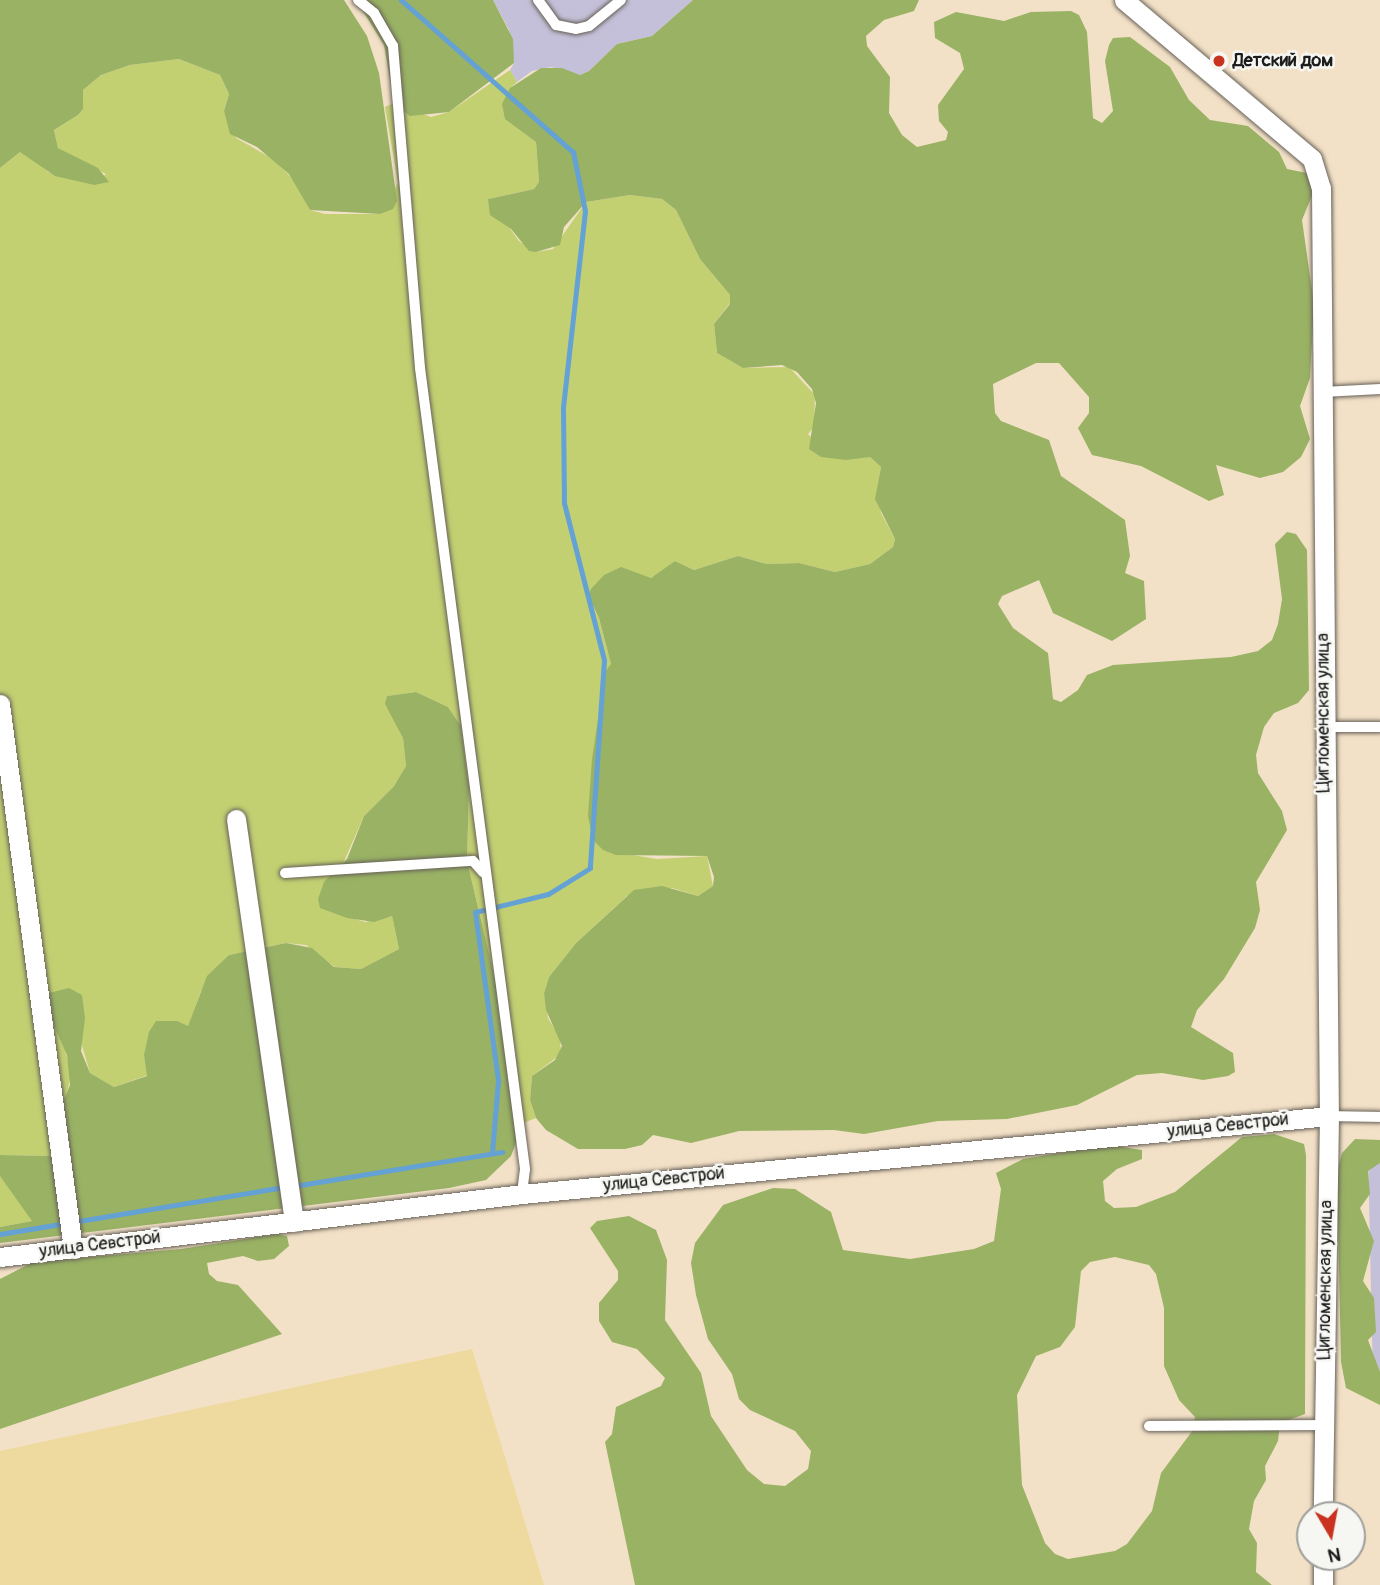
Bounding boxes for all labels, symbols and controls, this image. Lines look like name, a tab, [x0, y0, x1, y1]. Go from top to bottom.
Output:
place label: Детский дом	[1233, 50, 1333, 72]
marker: Детский дом	[1211, 53, 1227, 69]
street label: Цигломенская улица	[1313, 633, 1335, 793]
street label: улица Севстрой	[1166, 1109, 1290, 1143]
street label: улица Севстрой	[602, 1163, 726, 1197]
street label: Цигломенская улица	[1314, 1200, 1338, 1360]
street label: улица Севстрой	[38, 1227, 162, 1263]
north arrow	[1296, 1501, 1366, 1571]
text: N	[1326, 1542, 1343, 1568]

